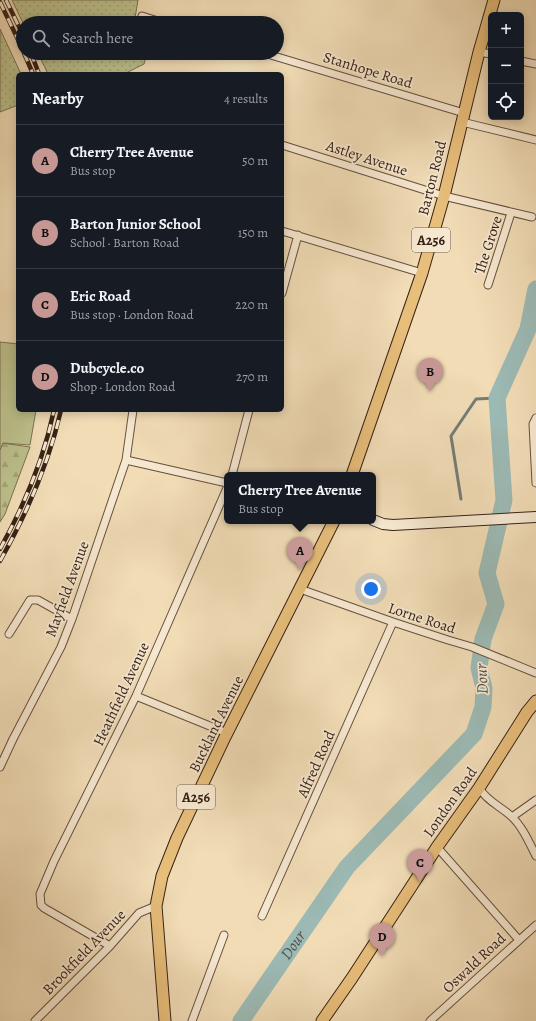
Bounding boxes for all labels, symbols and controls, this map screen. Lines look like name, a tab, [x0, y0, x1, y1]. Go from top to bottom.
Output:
map controls	[488, 12, 524, 120]
button: +	[488, 12, 524, 48]
search box	[16, 16, 284, 60]
icon: search	[30, 27, 52, 49]
text: Search here	[62, 28, 133, 48]
street label: Stanhope Road	[321, 47, 416, 93]
button: −	[488, 48, 524, 84]
button: locate	[488, 84, 524, 120]
text: Nearby	[32, 87, 83, 110]
text: 4 results	[224, 90, 268, 107]
street label: Astley Avenue	[323, 135, 411, 181]
street label: Barton Road	[413, 138, 451, 218]
text: Cherry Tree Avenue	[70, 142, 194, 162]
text: A	[41, 152, 49, 169]
text: 50 m	[242, 152, 268, 169]
text: Bus stop	[70, 162, 115, 179]
street label: The Grove	[469, 213, 507, 277]
text: Barton Junior School	[70, 214, 201, 234]
text: B	[41, 224, 49, 241]
text: 150 m	[238, 224, 268, 241]
road number: A256	[412, 228, 450, 252]
text: School · Barton Road	[70, 234, 179, 251]
text: Eric Road	[70, 286, 130, 306]
text: C	[41, 296, 49, 313]
text: 220 m	[235, 296, 268, 313]
text: Bus stop · London Road	[70, 306, 194, 323]
text: Dubcycle.co	[70, 358, 144, 378]
pin: B	[417, 358, 443, 391]
text: D	[40, 368, 50, 385]
text: 270 m	[236, 368, 268, 385]
text: Shop · London Road	[70, 378, 175, 395]
popup	[224, 472, 376, 524]
text: Cherry Tree Avenue	[238, 480, 362, 500]
text: Bus stop	[238, 500, 284, 517]
pin: A	[287, 537, 313, 570]
street label: Mayfield Avenue	[40, 538, 94, 640]
your location	[361, 579, 381, 599]
street label: Lorne Road	[386, 598, 459, 639]
street label: Heathfield Avenue	[88, 639, 154, 749]
water label: Dour	[470, 663, 494, 695]
street label: Buckland Avenue	[184, 672, 248, 776]
street label: Alfred Road	[292, 726, 340, 802]
street label: London Road	[419, 762, 482, 841]
road number: A256	[177, 785, 215, 809]
pin: C	[407, 849, 433, 882]
street label: Brookfield Avenue	[38, 905, 130, 999]
pin: D	[369, 923, 395, 956]
water label: Dour	[275, 926, 311, 964]
street label: Oswald Road	[438, 928, 511, 997]

